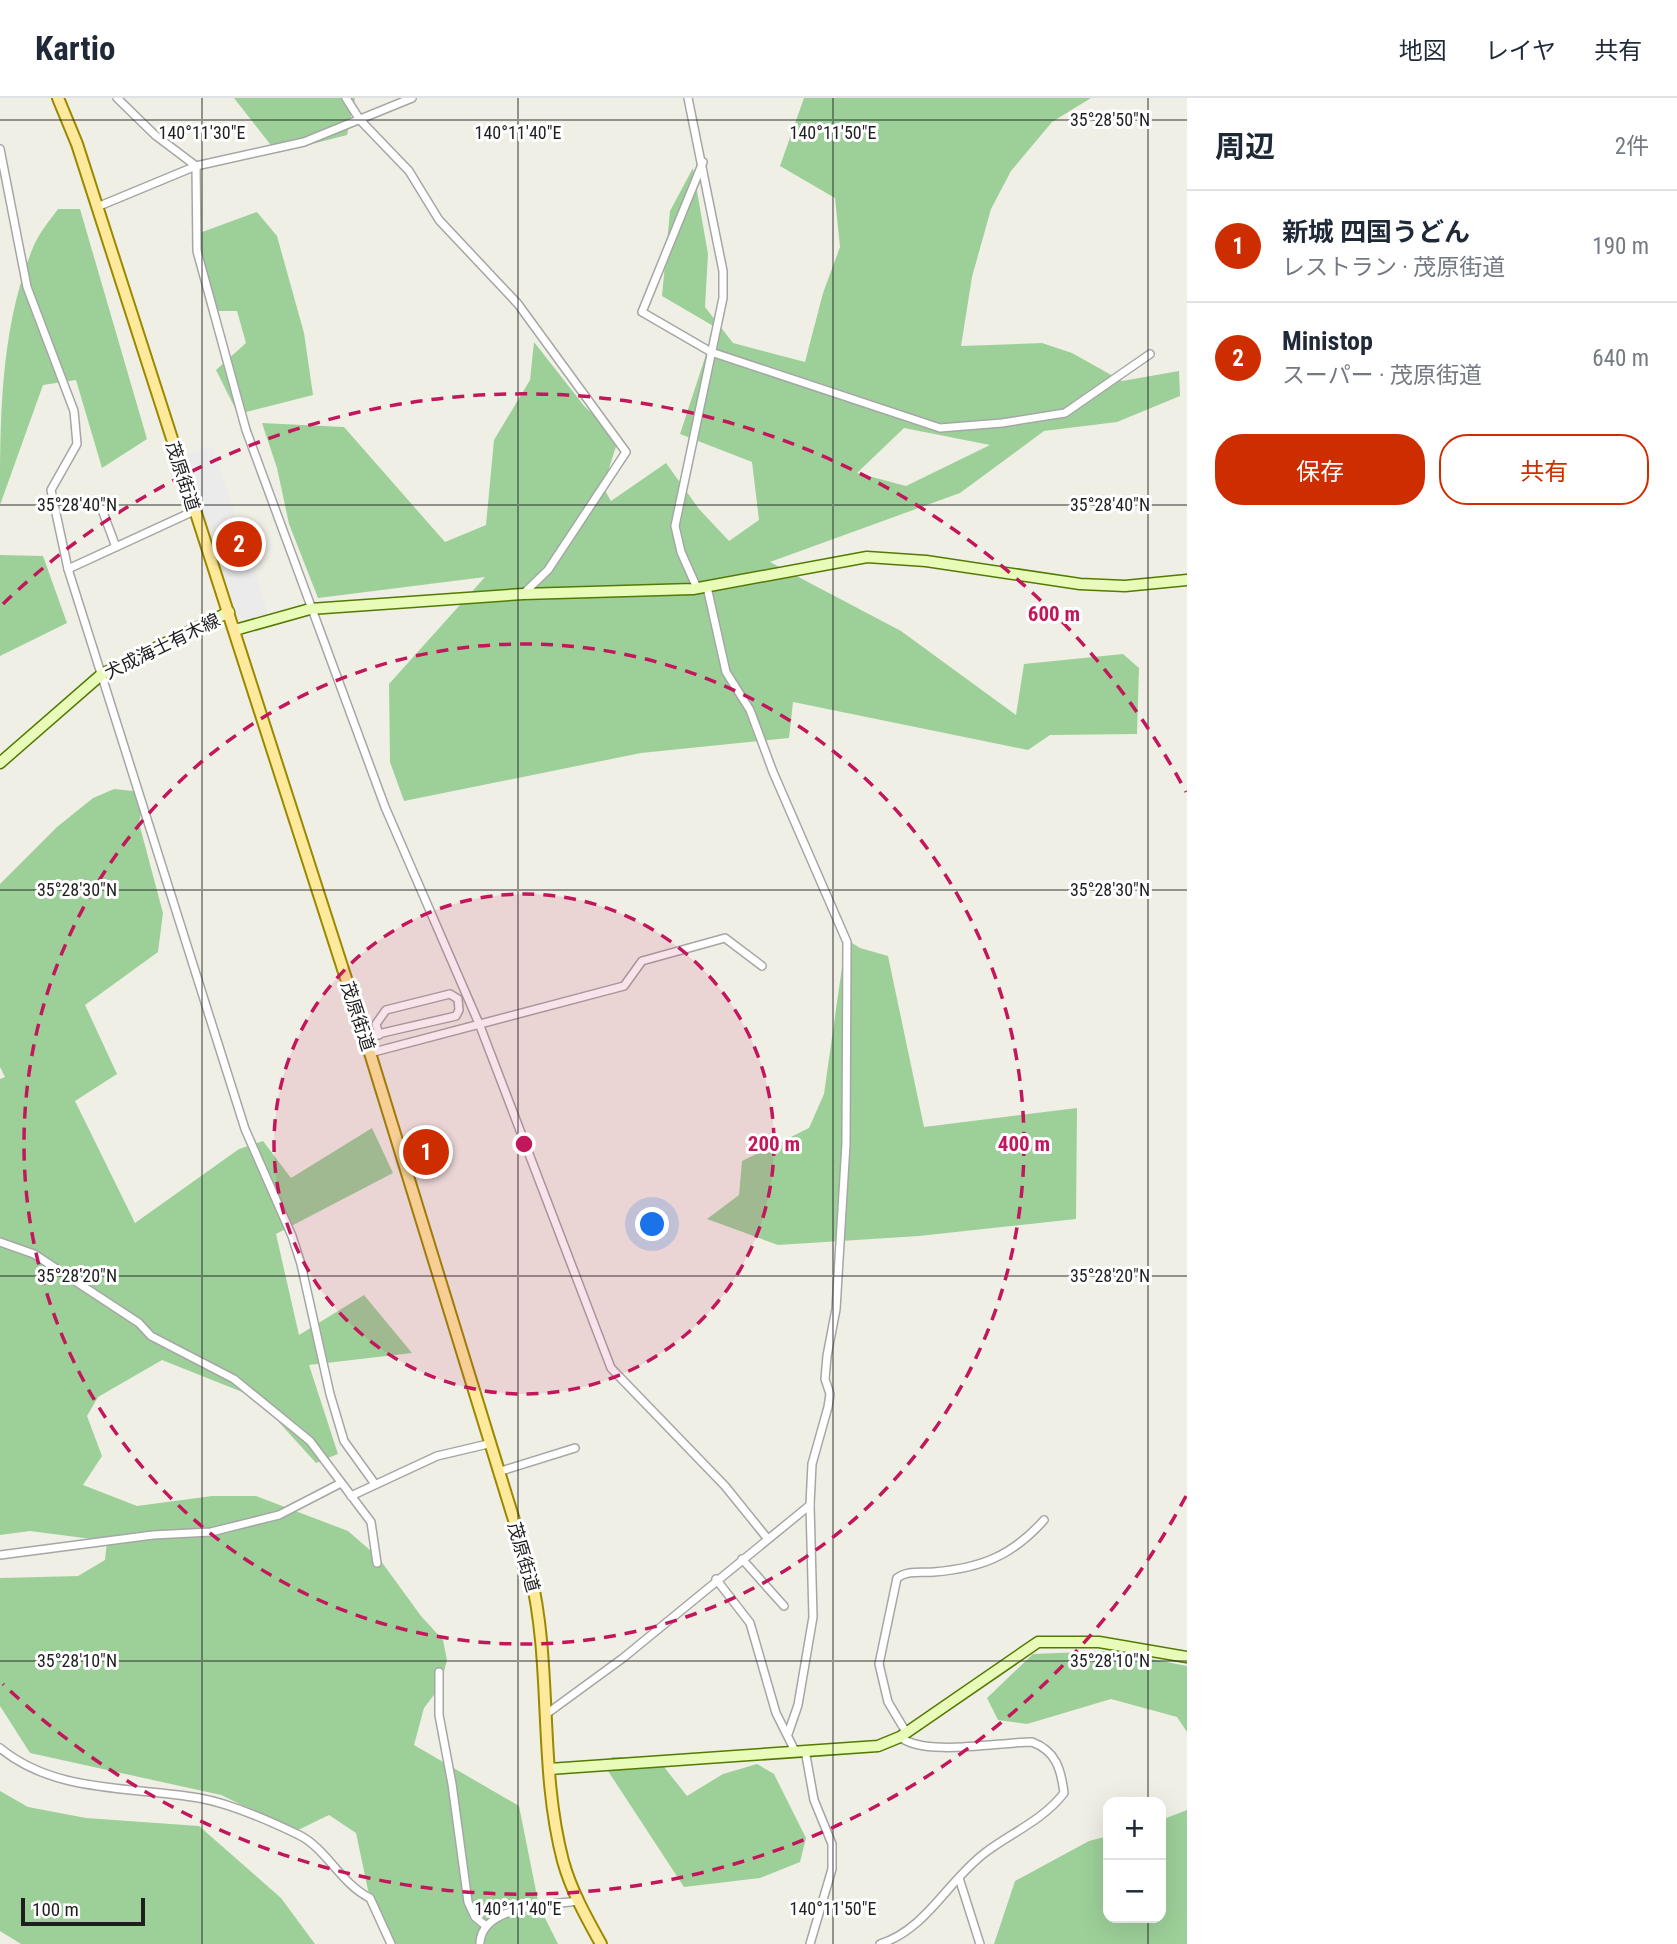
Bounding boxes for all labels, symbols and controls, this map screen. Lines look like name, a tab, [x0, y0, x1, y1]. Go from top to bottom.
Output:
text: Kartio	[35, 29, 115, 68]
text: 地図	[1399, 37, 1447, 65]
text: レイヤ	[1485, 37, 1556, 65]
text: 共有	[1594, 37, 1642, 65]
text: 35°28'50"N	[1070, 109, 1150, 130]
text: 140°11'30"E	[159, 122, 245, 143]
text: 140°11'40"E	[475, 122, 561, 143]
text: 140°11'50"E	[790, 122, 876, 143]
text: 周辺	[1215, 129, 1275, 164]
text: 2件	[1615, 133, 1649, 160]
text: 新城 四国うどん	[1282, 217, 1470, 247]
text: 1	[1232, 233, 1244, 260]
text: 190 m	[1592, 233, 1649, 260]
text: レストラン · 茂原街道	[1282, 254, 1505, 281]
text: Ministop	[1282, 326, 1373, 356]
text: 2	[1232, 345, 1244, 372]
text: 640 m	[1592, 345, 1649, 372]
text: スーパー · 茂原街道	[1282, 362, 1482, 389]
button: 保存	[1215, 434, 1425, 505]
button: 共有	[1439, 434, 1649, 505]
street label: 茂原街道	[162, 439, 204, 513]
text: 35°28'40"N	[37, 494, 117, 515]
text: 35°28'40"N	[1070, 494, 1150, 515]
pin: 2	[216, 518, 262, 570]
text: 600 m	[1028, 602, 1080, 626]
street label: 犬成海士有木線	[101, 609, 223, 683]
text: 35°28'30"N	[37, 879, 117, 900]
text: 35°28'30"N	[1070, 879, 1150, 900]
street label: 茂原街道	[337, 979, 379, 1053]
pin: 1	[403, 1126, 449, 1178]
centre of rings	[512, 1132, 536, 1156]
text: 200 m	[748, 1132, 800, 1156]
text: 400 m	[998, 1132, 1050, 1156]
your location	[635, 1207, 669, 1241]
text: 35°28'20"N	[37, 1265, 117, 1286]
text: 35°28'20"N	[1070, 1265, 1150, 1286]
street label: 茂原街道	[504, 1520, 544, 1594]
text: 35°28'10"N	[37, 1650, 117, 1671]
text: 35°28'10"N	[1070, 1650, 1150, 1671]
map controls	[1103, 1797, 1166, 1923]
button: +	[1103, 1797, 1166, 1860]
button: −	[1103, 1860, 1166, 1923]
scale bar	[21, 1895, 145, 1927]
text: 100 m	[32, 1898, 79, 1921]
text: 140°11'40"E	[475, 1898, 561, 1919]
text: 140°11'50"E	[790, 1898, 876, 1919]

